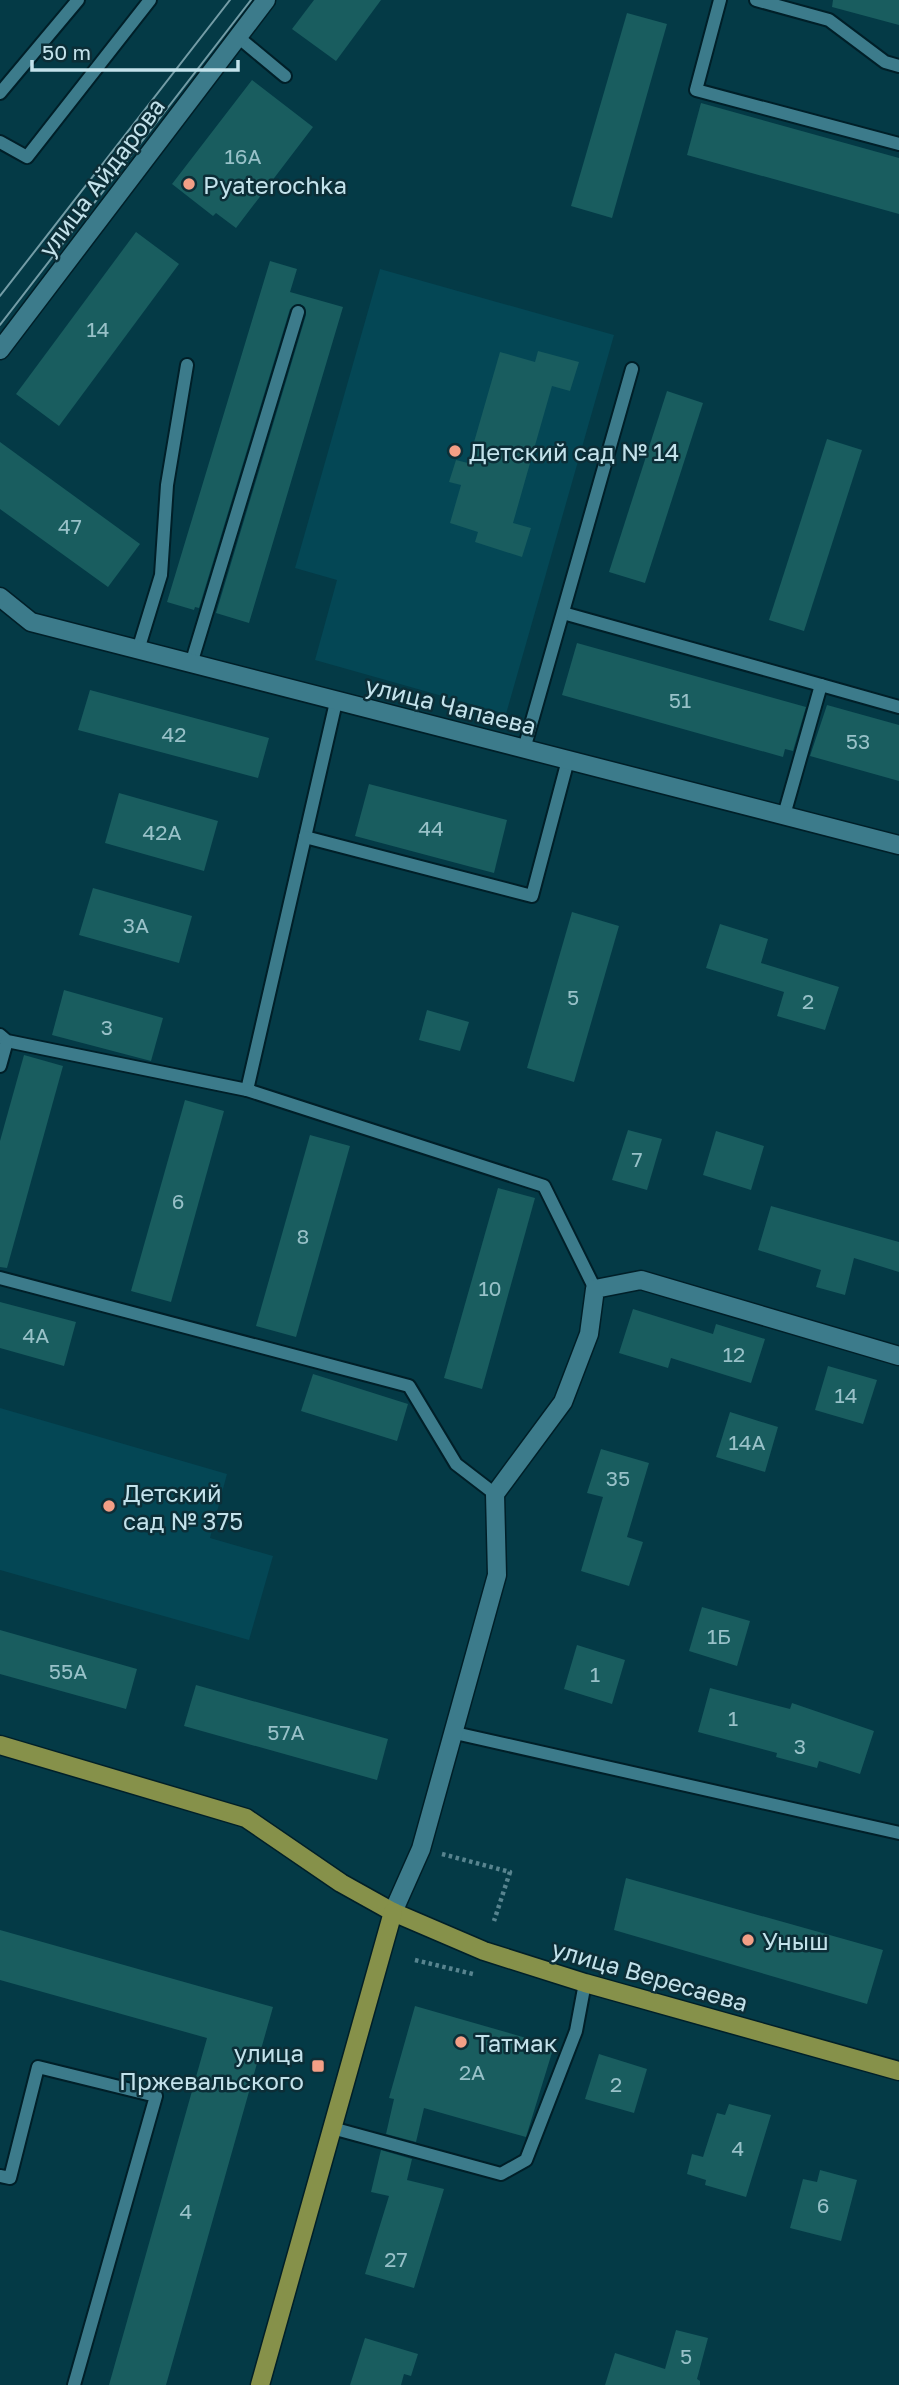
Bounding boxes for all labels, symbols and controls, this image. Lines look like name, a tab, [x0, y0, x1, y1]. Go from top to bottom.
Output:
scale bar	[32, 28, 238, 72]
text: 50 m	[42, 39, 91, 65]
street label: улица Айдарова	[32, 92, 170, 262]
house number: 16А	[225, 143, 261, 169]
place label: Pyaterochka	[203, 170, 347, 199]
marker: Pyaterochka	[181, 176, 197, 192]
house number: 14	[87, 316, 110, 342]
place label: Детский сад № 14	[469, 437, 679, 466]
marker: Детский сад № 14	[447, 443, 463, 459]
house number: 47	[58, 513, 82, 539]
street label: улица Чапаева	[363, 670, 539, 740]
house number: 51	[669, 687, 691, 713]
house number: 42	[162, 721, 187, 747]
house number: 53	[846, 728, 870, 754]
house number: 44	[418, 815, 444, 841]
house number: 42А	[142, 819, 182, 845]
house number: 3А	[123, 912, 149, 938]
house number: 5	[567, 984, 579, 1010]
house number: 2	[802, 988, 814, 1014]
house number: 3	[101, 1014, 113, 1040]
house number: 7	[631, 1146, 643, 1172]
house number: 6	[172, 1188, 184, 1214]
house number: 8	[297, 1223, 309, 1249]
house number: 10	[478, 1275, 502, 1301]
house number: 4А	[23, 1322, 49, 1348]
house number: 12	[723, 1341, 745, 1367]
house number: 14	[835, 1382, 858, 1408]
house number: 14А	[728, 1429, 766, 1455]
house number: 35	[606, 1465, 630, 1491]
place label: Детский сад № 375	[123, 1478, 243, 1535]
marker: Детский сад № 375	[101, 1498, 117, 1514]
house number: 1Б	[707, 1623, 731, 1649]
house number: 55А	[49, 1658, 87, 1684]
house number: 1	[590, 1661, 600, 1687]
house number: 1	[728, 1705, 738, 1731]
house number: 57А	[267, 1719, 305, 1745]
house number: 3	[794, 1733, 806, 1759]
place label: Уныш	[762, 1926, 829, 1955]
marker: Уныш	[740, 1932, 756, 1948]
street label: улица Вересаева	[549, 1933, 751, 2017]
place label: Татмак	[475, 2028, 558, 2057]
marker: Татмак	[453, 2034, 469, 2050]
place label: улица Пржевальского	[119, 2038, 304, 2095]
marker: улица Пржевальского	[310, 2058, 326, 2074]
house number: 2А	[459, 2059, 485, 2085]
house number: 2	[610, 2071, 622, 2097]
house number: 4	[732, 2135, 744, 2161]
house number: 6	[817, 2192, 829, 2218]
house number: 4	[180, 2198, 192, 2224]
house number: 27	[384, 2246, 408, 2272]
house number: 5	[680, 2343, 692, 2369]

